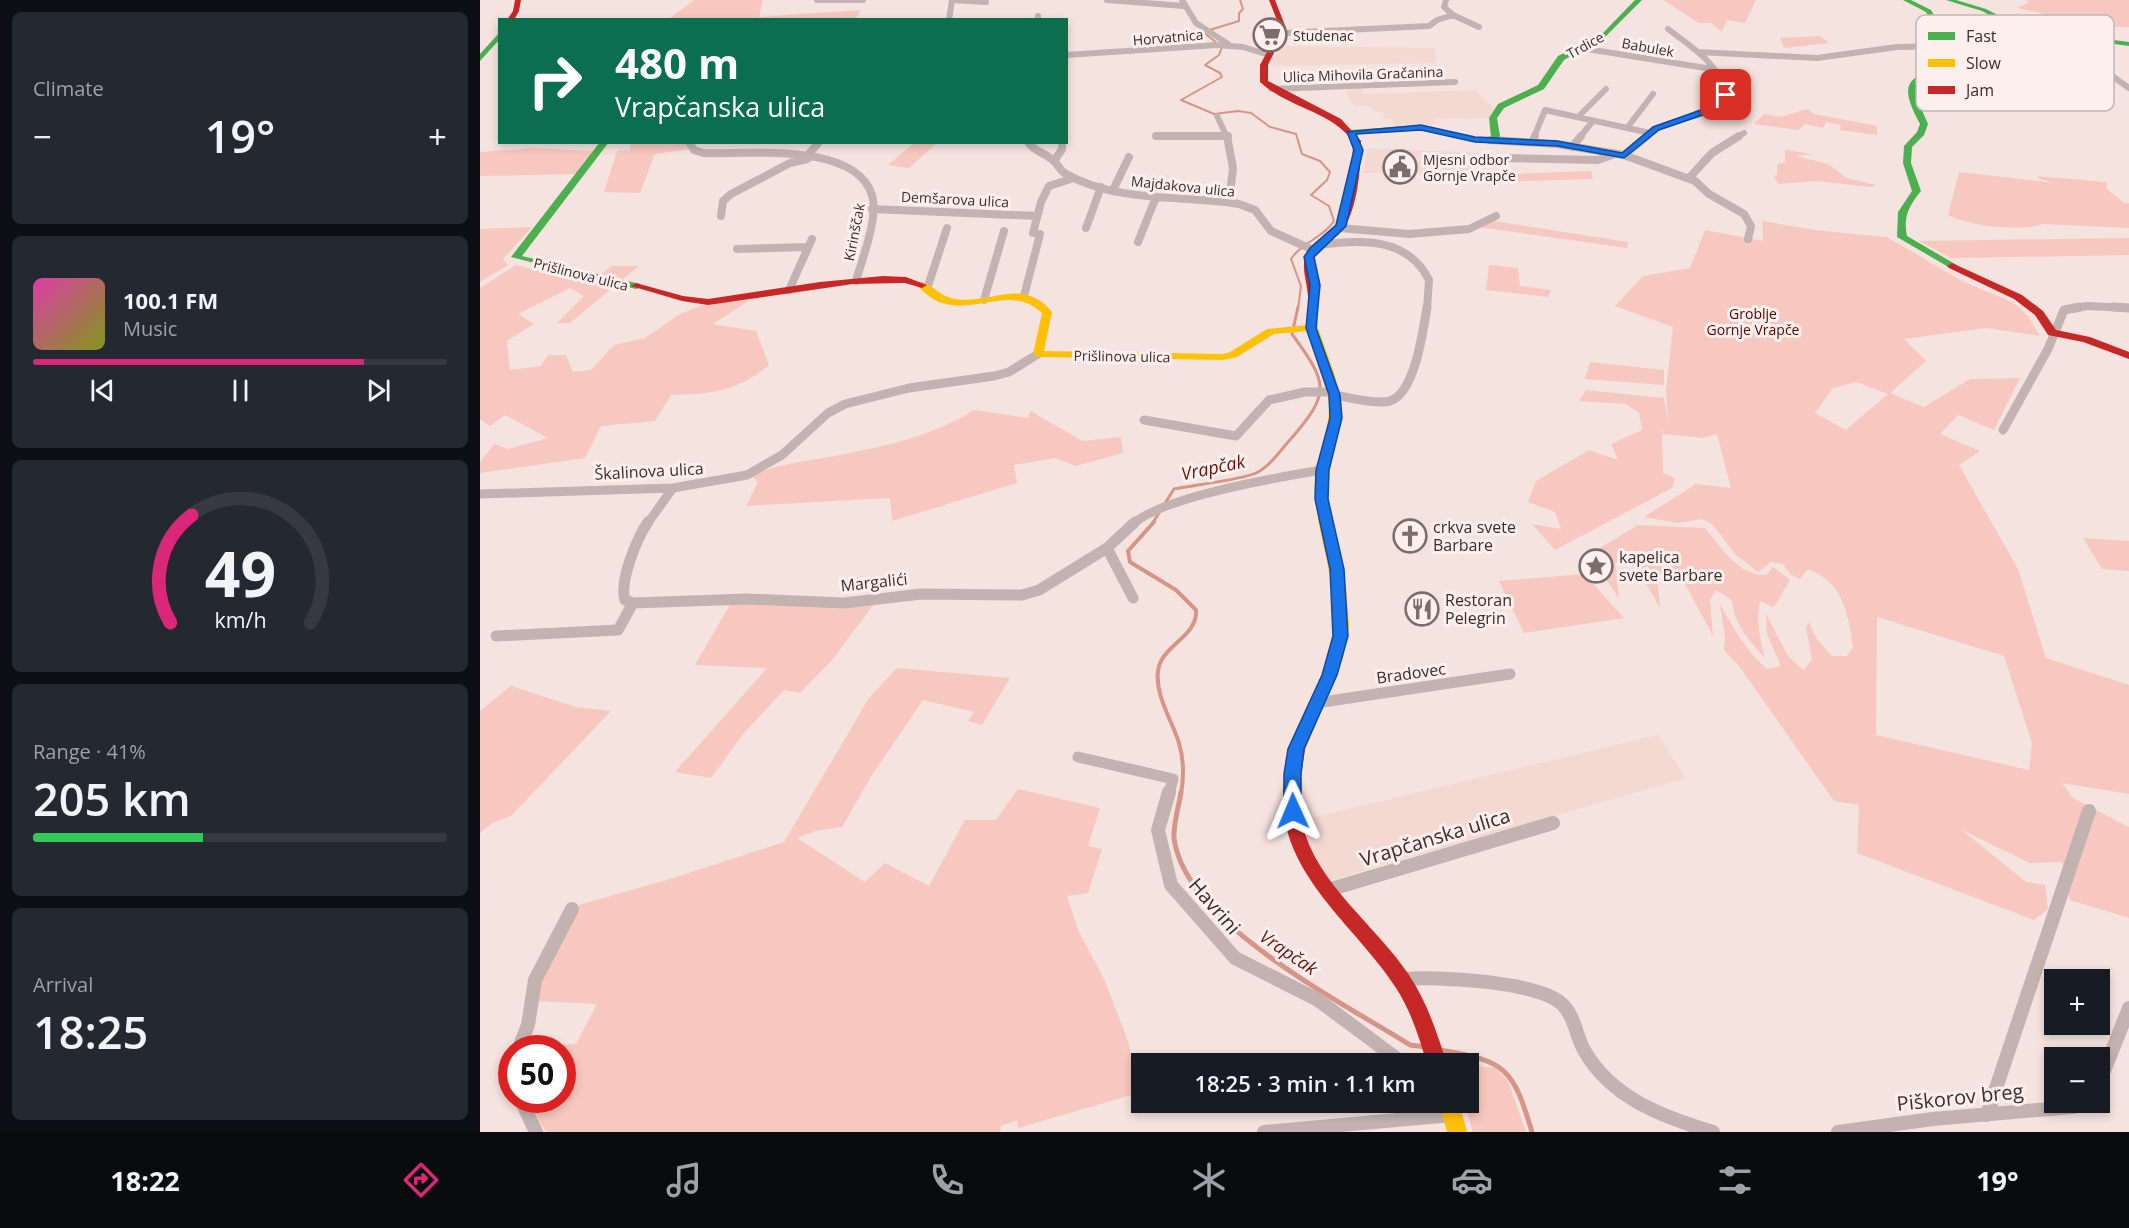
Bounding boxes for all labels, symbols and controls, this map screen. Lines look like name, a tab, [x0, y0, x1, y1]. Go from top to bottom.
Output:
legend	[1916, 15, 2114, 111]
supermarket icon: Studenac	[1252, 17, 1288, 53]
street label: Horvatnica	[1132, 24, 1204, 50]
text: Fast	[1966, 25, 1997, 47]
place label: Studenac	[1293, 26, 1354, 45]
street label: Trdice	[1563, 27, 1607, 63]
street label: Babulek	[1620, 33, 1676, 61]
text: 480 m	[615, 34, 739, 91]
icon: right	[516, 42, 594, 120]
text: Slow	[1966, 52, 2001, 74]
street label: Ulica Mihovila Gračanina	[1282, 62, 1444, 86]
pin	[1700, 69, 1751, 120]
text: Climate	[33, 75, 104, 102]
icon: arrive	[1709, 78, 1742, 111]
text: Jam	[1964, 79, 1994, 101]
text: Vrapčanska ulica	[615, 88, 825, 125]
text: 19°	[205, 105, 275, 166]
text: −	[33, 114, 52, 159]
text: +	[428, 114, 447, 159]
public building icon: Mjesni odbor Gornje Vrapče	[1382, 149, 1418, 185]
place label: Mjesni odbor Gornje Vrapče	[1423, 150, 1516, 185]
street label: Majdakova ulica	[1130, 171, 1236, 201]
street label: Demšarova ulica	[901, 187, 1009, 211]
street label: Kirinščak	[839, 201, 869, 263]
street label: Prišlinova ulica	[532, 253, 630, 295]
text: 100.1 FM	[123, 285, 218, 315]
park label: Groblje Gornje Vrapče	[1707, 304, 1800, 339]
text: Music	[123, 315, 177, 342]
street label: Prišlinova ulica	[1073, 346, 1171, 366]
icon: previous	[86, 374, 119, 407]
icon: pause	[224, 374, 257, 407]
icon: next	[362, 374, 395, 407]
water label: Vrapčak	[1179, 448, 1248, 485]
street label: Škalinova ulica	[594, 457, 704, 485]
place label: crkva svete Barbare	[1433, 516, 1516, 556]
church icon: crkva svete Barbare	[1392, 518, 1428, 554]
text: 49	[204, 530, 276, 615]
place label: kapelica svete Barbare	[1619, 546, 1722, 586]
place icon: kapelica svete Barbare	[1578, 548, 1614, 584]
street label: Margalići	[839, 568, 909, 596]
place label: Restoran Pelegrin	[1445, 589, 1512, 629]
restaurant icon: Restoran Pelegrin	[1404, 591, 1440, 627]
text: km/h	[214, 605, 266, 634]
street label: Bradovec	[1375, 657, 1447, 689]
text: Range · 41%	[33, 738, 146, 765]
text: 205 km	[33, 768, 191, 829]
position arrow	[1261, 779, 1325, 843]
street label: Vrapčanska ulica	[1357, 801, 1513, 873]
street label: Havrini	[1183, 872, 1247, 940]
water label: Vrapčak	[1255, 924, 1324, 981]
map controls	[2044, 969, 2110, 1113]
button: +	[2044, 969, 2110, 1035]
text: Arrival	[33, 971, 93, 998]
text: 18:25	[33, 1001, 148, 1062]
speed limit sign: 50	[498, 1035, 576, 1113]
button: −	[2044, 1047, 2110, 1113]
text: 18:25 · 3 min · 1.1 km	[1194, 1068, 1416, 1098]
street label: Piškorov breg	[1895, 1077, 2025, 1117]
icon: directions	[400, 1159, 442, 1201]
icon: music	[663, 1159, 705, 1201]
icon: phone	[926, 1159, 968, 1201]
icon: climate	[1188, 1159, 1230, 1201]
icon: car	[1451, 1159, 1493, 1201]
icon: filters	[1714, 1159, 1756, 1201]
text: 18:22	[110, 1162, 180, 1199]
text: 19°	[1976, 1162, 2019, 1199]

